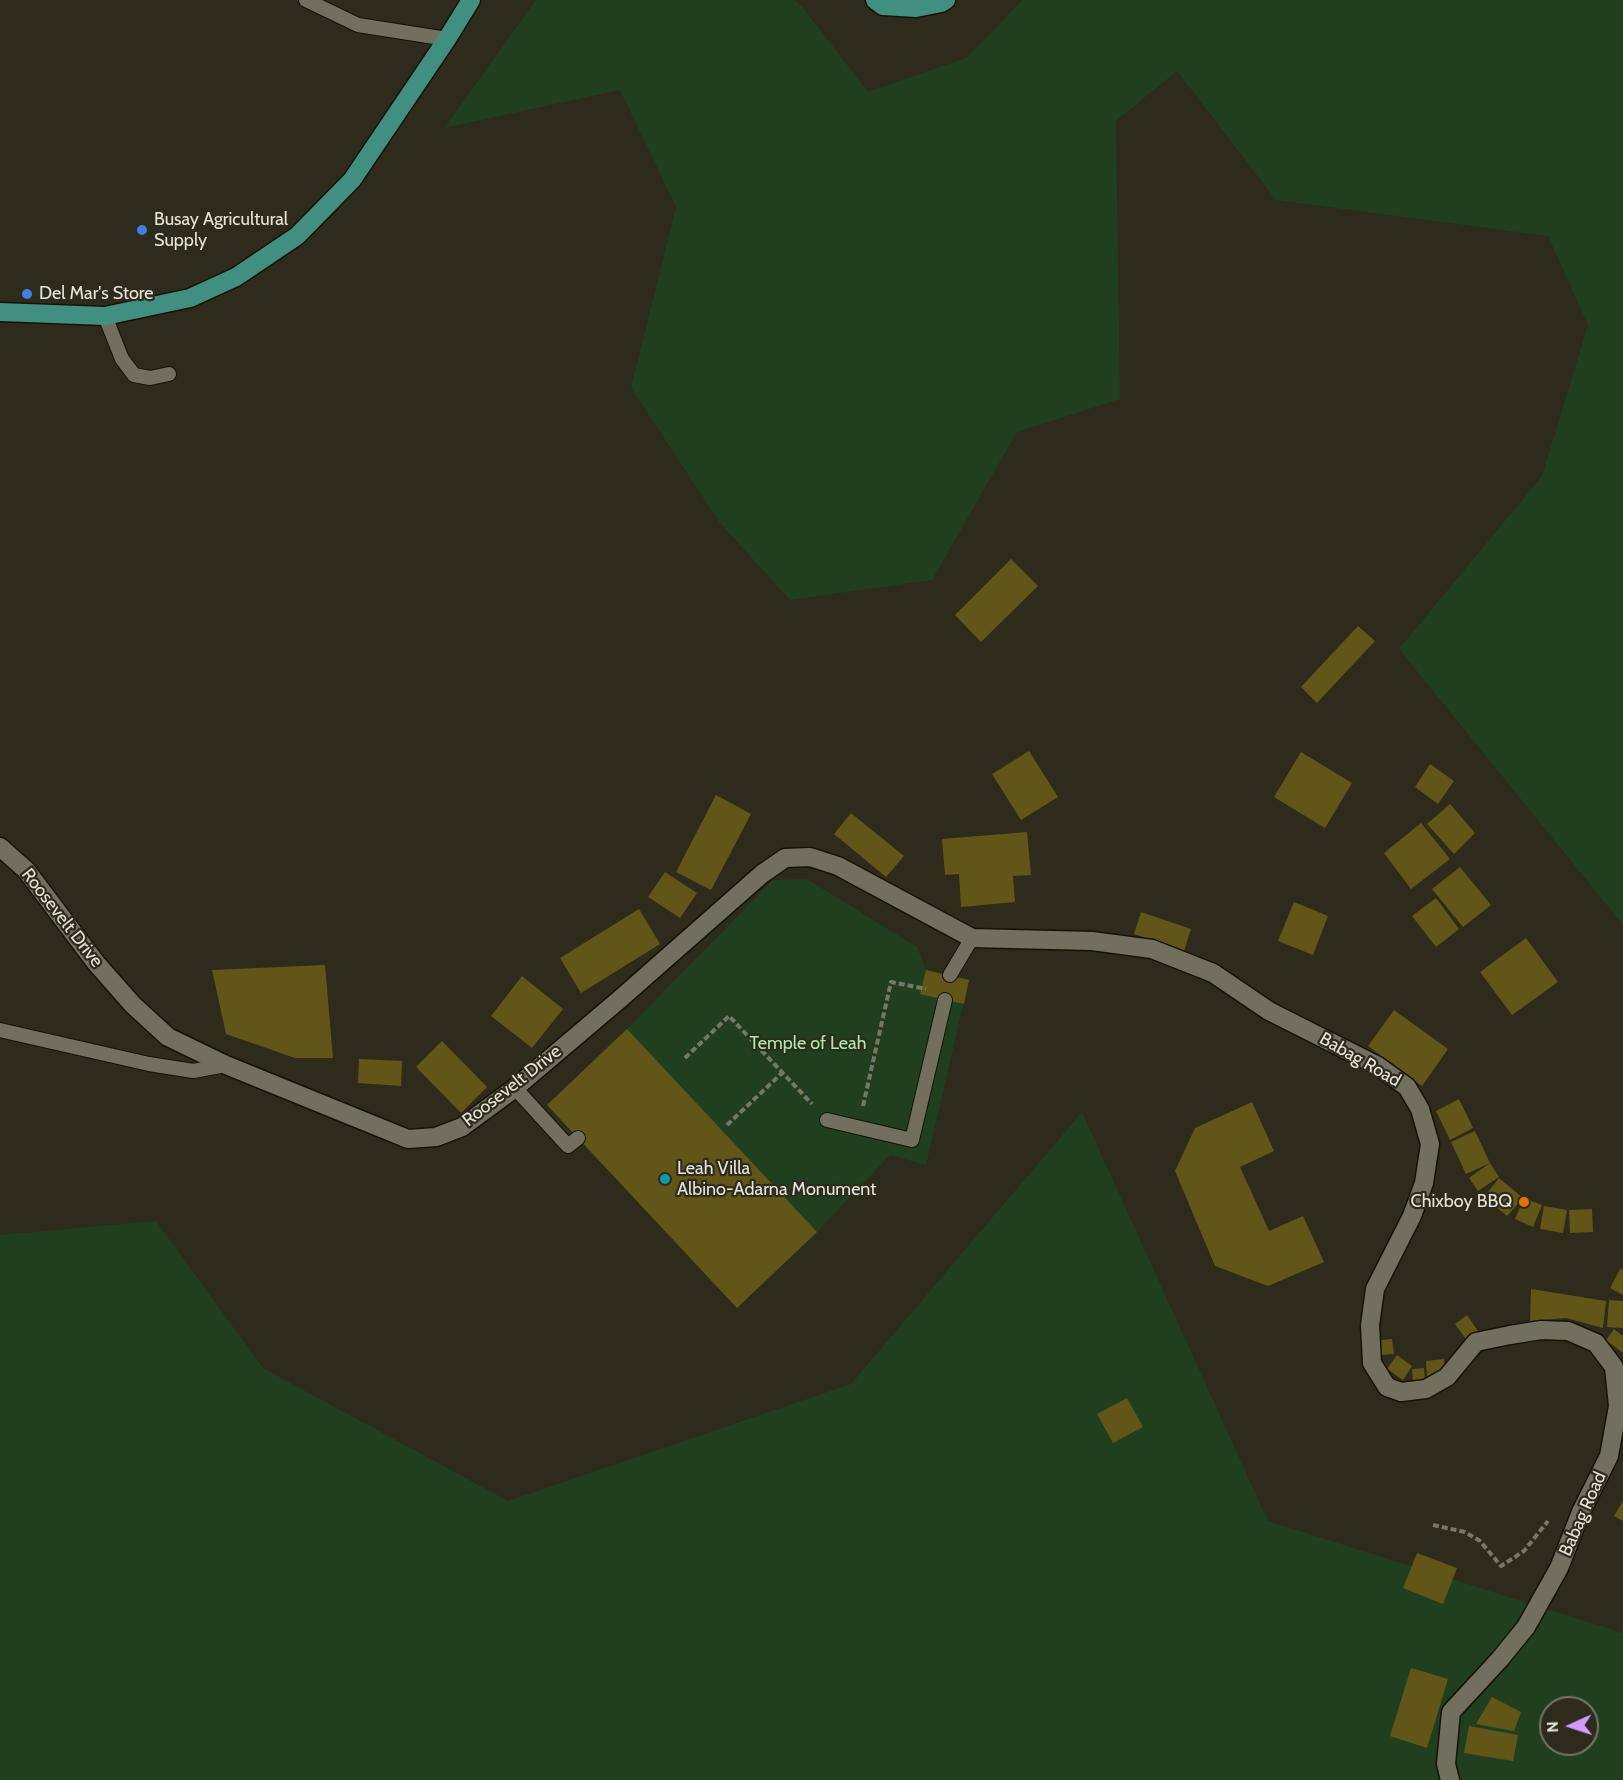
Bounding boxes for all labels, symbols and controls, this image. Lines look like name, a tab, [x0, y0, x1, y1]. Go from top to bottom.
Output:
place label: Busay Agricultural Supply	[154, 209, 288, 252]
marker: Busay Agricultural Supply	[135, 223, 149, 237]
place label: Del Mar's Store	[39, 283, 154, 305]
marker: Del Mar's Store	[20, 287, 34, 301]
street label: Roosevelt Drive	[17, 864, 107, 972]
street label: Babag Road	[1316, 1028, 1404, 1092]
park label: Temple of Leah	[750, 1033, 866, 1055]
street label: Roosevelt Drive	[458, 1041, 566, 1131]
place label: Leah Villa Albino-Adarna Monument	[677, 1158, 876, 1200]
marker: Leah Villa Albino-Adarna Monument	[658, 1172, 672, 1186]
place label: Chixboy BBQ	[1411, 1191, 1512, 1213]
marker: Chixboy BBQ	[1517, 1195, 1531, 1209]
street label: Babag Road	[1555, 1468, 1611, 1560]
north arrow	[1539, 1696, 1599, 1756]
text: N	[1543, 1721, 1562, 1733]

